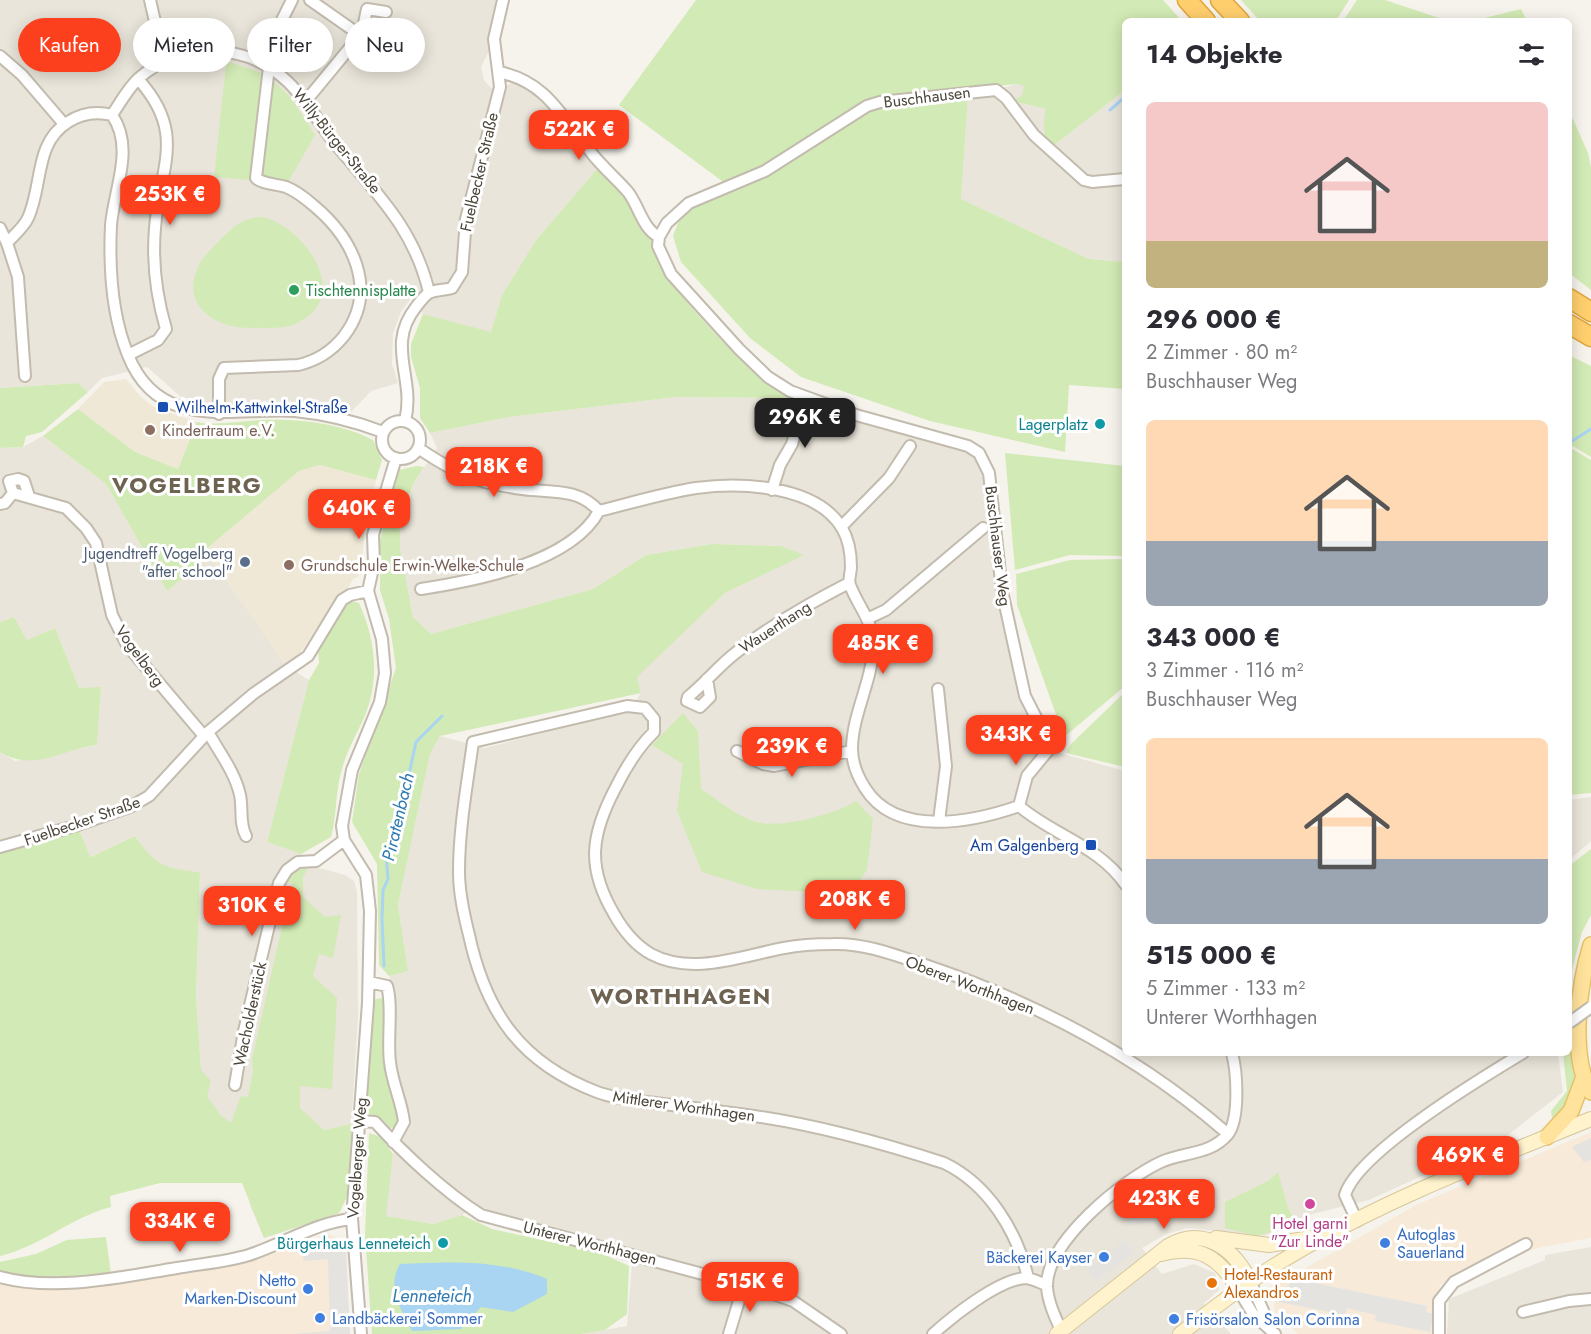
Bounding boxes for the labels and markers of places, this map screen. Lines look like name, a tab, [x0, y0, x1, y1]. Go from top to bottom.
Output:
pin: 522K €	[530, 110, 628, 161]
pin: 253K €	[121, 175, 219, 226]
place label: Tischtennisplatte	[306, 279, 416, 302]
marker: Tischtennisplatte	[287, 283, 301, 297]
place label: Wilhelm-Kattwinkel-Straße	[175, 396, 348, 419]
pin: 296K €	[756, 398, 854, 449]
marker: Wilhelm-Kattwinkel-Straße	[156, 400, 170, 414]
place label: Lagerplatz	[1019, 413, 1089, 436]
marker: Lagerplatz	[1093, 417, 1107, 431]
place label: Kindertraum e.V.	[162, 419, 275, 442]
marker: Kindertraum e.V.	[143, 423, 157, 437]
pin: 218K €	[445, 447, 543, 498]
pin: 640K €	[310, 489, 408, 540]
place label: Jugendtreff Vogelberg "after school"	[82, 542, 233, 583]
place label: Grundschule Erwin-Welke-Schule	[301, 554, 524, 577]
marker: Jugendtreff Vogelberg "after school"	[238, 555, 252, 569]
marker: Grundschule Erwin-Welke-Schule	[282, 558, 296, 572]
pin: 485K €	[834, 624, 932, 675]
pin: 343K €	[967, 715, 1065, 766]
pin: 239K €	[743, 727, 841, 778]
place label: Am Galgenberg	[970, 834, 1079, 857]
marker: Am Galgenberg	[1084, 838, 1098, 852]
pin: 208K €	[806, 880, 904, 931]
pin: 310K €	[203, 886, 301, 937]
pin: 469K €	[1419, 1136, 1517, 1187]
pin: 423K €	[1115, 1179, 1213, 1230]
marker: Hotel garni "Zur Linde"	[1303, 1197, 1317, 1211]
pin: 334K €	[131, 1202, 229, 1253]
place label: Hotel garni "Zur Linde"	[1271, 1212, 1349, 1253]
place label: Autoglas Sauerland	[1397, 1223, 1465, 1264]
place label: Bürgerhaus Lenneteich	[277, 1232, 431, 1255]
marker: Bürgerhaus Lenneteich	[436, 1236, 450, 1250]
marker: Autoglas Sauerland	[1378, 1236, 1392, 1250]
place label: Bäckerei Kayser	[986, 1246, 1093, 1269]
marker: Bäckerei Kayser	[1097, 1250, 1111, 1264]
pin: 515K €	[701, 1262, 799, 1313]
place label: Hotel-Restaurant Alexandros	[1224, 1263, 1332, 1304]
place label: Netto Marken-Discount	[185, 1269, 296, 1310]
marker: Hotel-Restaurant Alexandros	[1205, 1276, 1219, 1290]
marker: Netto Marken-Discount	[301, 1282, 315, 1296]
place label: Landbäckerei Sommer	[332, 1307, 483, 1330]
place label: Frisörsalon Salon Corinna	[1186, 1308, 1360, 1331]
marker: Landbäckerei Sommer	[313, 1311, 327, 1325]
marker: Frisörsalon Salon Corinna	[1167, 1312, 1181, 1326]

